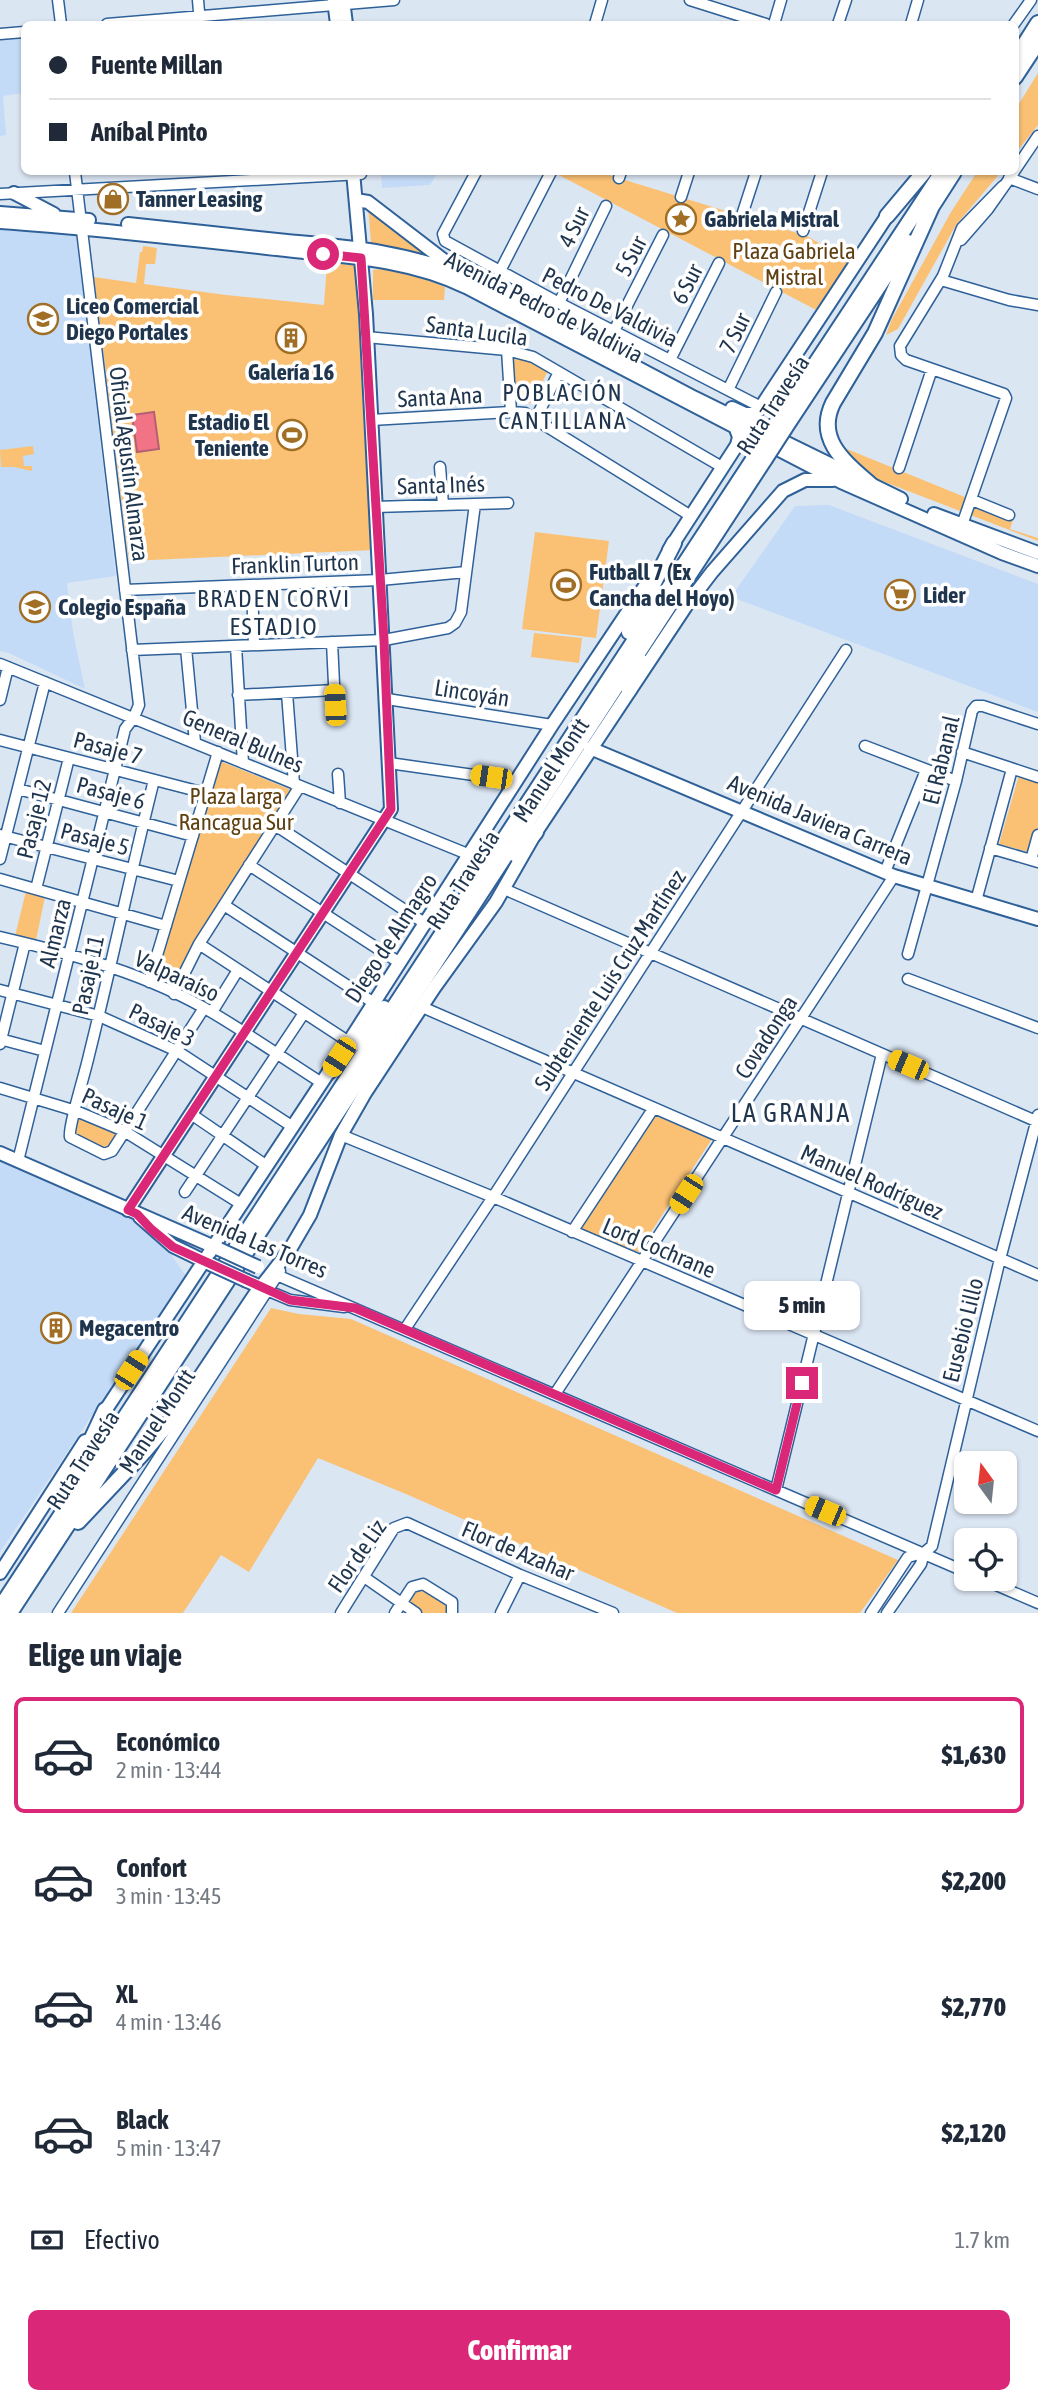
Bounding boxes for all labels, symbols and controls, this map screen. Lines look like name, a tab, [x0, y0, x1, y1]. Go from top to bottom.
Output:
text: Fuente Millan	[91, 50, 223, 80]
text: Aníbal Pinto	[91, 117, 208, 147]
shop icon: Tanner Leasing	[96, 182, 130, 216]
place label: Tanner Leasing	[136, 186, 262, 212]
street label: 4 Sur	[553, 202, 595, 251]
place icon: Gabriela Mistral	[664, 202, 698, 236]
place label: Gabriela Mistral	[704, 206, 840, 232]
street label: 5 Sur	[610, 231, 653, 280]
route start	[307, 238, 339, 270]
park label: Plaza Gabriela Mistral	[732, 238, 856, 290]
street label: Avenida Pedro de Valdivia	[441, 246, 647, 368]
street label: 6 Sur	[666, 259, 709, 308]
street label: Pedro De Valdivia	[538, 262, 682, 352]
place label: Liceo Comercial Diego Portales	[66, 293, 199, 345]
school or university icon: Liceo Comercial Diego Portales	[26, 302, 60, 336]
street label: 7 Sur	[714, 308, 756, 357]
street label: Santa Lucila	[424, 311, 530, 351]
building icon: Galería 16	[274, 321, 308, 355]
street label: Ruta Travesía	[731, 351, 815, 459]
place label: Galería 16	[248, 359, 335, 385]
street label: Oficial Agustín Almarza	[104, 365, 154, 563]
district label: POBLACIÓN CANTILLANA	[498, 379, 628, 434]
street label: Santa Ana	[397, 382, 483, 412]
place label: Estadio El Teniente	[188, 409, 270, 461]
sports icon: Estadio El Teniente	[275, 418, 309, 452]
street label: Santa Inés	[397, 470, 485, 500]
street label: Franklin Turton	[231, 549, 359, 579]
place label: Futball 7 (Ex Cancha del Hoyo)	[589, 559, 735, 611]
sports icon: Futball 7 (Ex Cancha del Hoyo)	[549, 568, 583, 602]
supermarket icon: Lider	[883, 578, 917, 612]
place label: Lider	[923, 582, 967, 608]
district label: BRADEN CORVI ESTADIO	[197, 585, 351, 640]
school or university icon: Colegio España	[18, 590, 52, 624]
place label: Colegio España	[58, 594, 186, 620]
street label: Lincoyán	[433, 674, 511, 712]
car	[324, 683, 347, 727]
street label: General Bulnes	[179, 704, 307, 778]
street label: Manuel Montt	[508, 713, 594, 827]
street label: El Rabanal	[917, 713, 965, 807]
street label: Pasaje 7	[71, 726, 145, 770]
car	[469, 764, 514, 790]
street label: Avenida Javiera Carrera	[724, 769, 916, 871]
street label: Pasaje 6	[74, 771, 148, 815]
street label: Pasaje 12	[12, 777, 56, 861]
park label: Plaza larga Rancagua Sur	[179, 783, 295, 835]
street label: Pasaje 5	[58, 817, 132, 861]
street label: Ruta Travesía	[421, 826, 505, 934]
street label: Subteniente Luis Cruz Martínez	[529, 865, 691, 1095]
street label: Diego de Almagro	[340, 869, 442, 1007]
street label: Almarza	[34, 896, 76, 970]
street label: Pasaje 11	[67, 933, 109, 1017]
street label: Valparaíso	[131, 945, 223, 1007]
street label: Covadonga	[730, 991, 802, 1083]
street label: Pasaje 3	[125, 998, 199, 1052]
car	[319, 1034, 360, 1080]
car	[885, 1047, 932, 1083]
street label: Pasaje 1	[78, 1082, 152, 1136]
district label: LA GRANJA	[731, 1098, 851, 1128]
street label: Manuel Rodríguez	[797, 1139, 947, 1225]
car	[666, 1171, 707, 1217]
street label: Avenida Las Torres	[179, 1199, 331, 1283]
street label: Lord Cochrane	[599, 1213, 719, 1283]
street label: Eusebio Lillo	[937, 1275, 989, 1385]
callout: 5 min	[744, 1282, 860, 1330]
text: 5 min	[779, 1292, 825, 1318]
building icon: Megacentro	[39, 1311, 73, 1345]
place label: Megacentro	[79, 1315, 179, 1341]
car	[111, 1347, 152, 1393]
street label: Manuel Montt	[114, 1364, 200, 1478]
route end	[786, 1367, 818, 1399]
street label: Ruta Travesía	[41, 1406, 125, 1514]
north arrow	[954, 1451, 1017, 1514]
map controls	[954, 1451, 1017, 1591]
car	[802, 1493, 849, 1529]
street label: Flor de Liz	[323, 1515, 391, 1597]
street label: Flor de Azahar	[458, 1516, 579, 1587]
button: locate	[954, 1528, 1017, 1591]
text: Elige un viaje	[28, 1636, 182, 1673]
icon: car	[32, 1724, 95, 1787]
text: Económico	[116, 1727, 220, 1757]
text: $1,630	[942, 1740, 1006, 1770]
text: 2 min · 13:44	[116, 1757, 222, 1783]
icon: car	[32, 1850, 95, 1913]
text: Confort	[116, 1853, 187, 1883]
text: $2,200	[942, 1866, 1006, 1896]
text: 3 min · 13:45	[116, 1883, 222, 1909]
icon: car	[32, 1976, 95, 2039]
text: XL	[116, 1979, 138, 2009]
text: $2,770	[942, 1992, 1006, 2022]
text: 4 min · 13:46	[116, 2009, 222, 2035]
icon: car	[32, 2102, 95, 2165]
text: Black	[116, 2105, 168, 2135]
text: $2,120	[942, 2118, 1006, 2148]
text: 5 min · 13:47	[116, 2135, 222, 2161]
icon: cash	[28, 2221, 66, 2259]
text: Efectivo	[84, 2225, 160, 2255]
text: 1.7 km	[954, 2227, 1010, 2253]
button: Confirmar	[28, 2310, 1010, 2390]

